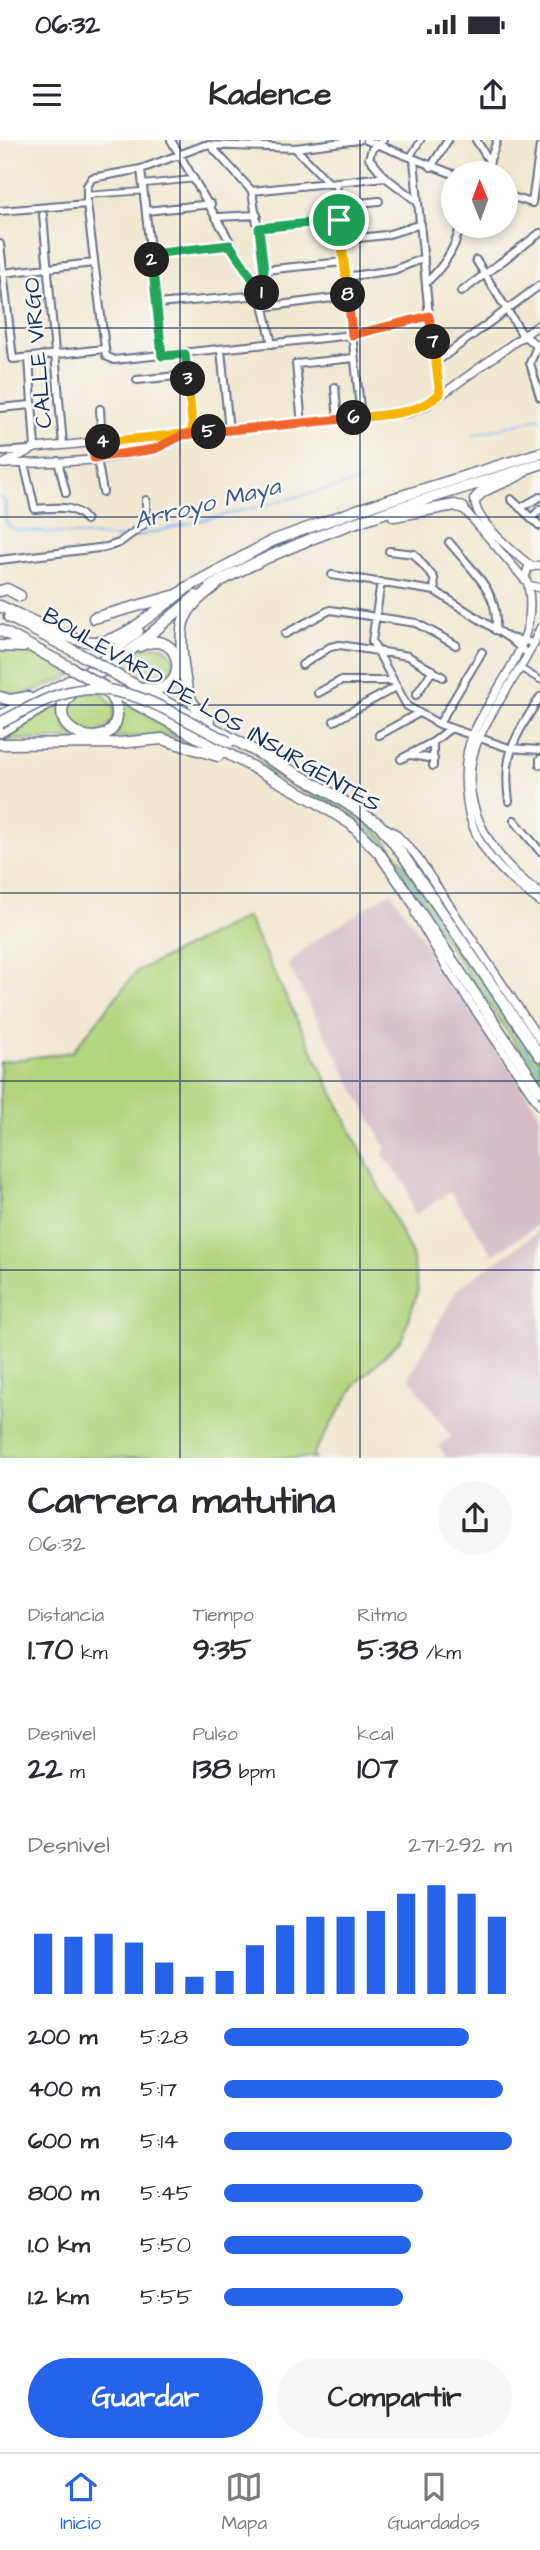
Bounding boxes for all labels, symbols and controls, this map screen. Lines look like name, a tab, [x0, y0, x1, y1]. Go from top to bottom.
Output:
text: 06:32	[35, 7, 100, 43]
text: Kadence	[209, 72, 331, 117]
icon: menu	[28, 76, 66, 114]
icon: share	[474, 76, 512, 114]
north arrow	[441, 161, 518, 238]
map controls	[441, 161, 518, 238]
pin	[309, 190, 369, 250]
icon: arrive	[320, 201, 358, 239]
pin: 2	[134, 242, 170, 278]
text: 2	[146, 246, 157, 273]
street label: CALLE VIRGO	[15, 276, 61, 430]
pin: 1	[244, 276, 280, 310]
pin: 8	[330, 278, 366, 312]
text: 1	[260, 279, 263, 306]
text: 8	[341, 281, 354, 308]
pin: 7	[416, 324, 450, 360]
text: 7	[427, 328, 438, 355]
pin: 3	[170, 362, 206, 396]
text: 3	[183, 365, 192, 392]
pin: 6	[336, 400, 372, 436]
text: 6	[348, 404, 359, 431]
pin: 5	[192, 414, 227, 450]
text: 5	[202, 418, 215, 445]
pin: 4	[86, 424, 120, 460]
text: 4	[96, 428, 109, 455]
water label: Arroyo Maya	[131, 469, 285, 538]
street label: BOULEVARD DE LOS INSURGENTES	[37, 600, 387, 820]
text: Carrera matutina	[28, 1476, 335, 1528]
button: share	[438, 1481, 512, 1555]
text: 06:32	[28, 1528, 86, 1560]
text: Distancia	[28, 1602, 104, 1629]
text: Tiempo	[193, 1602, 254, 1629]
text: Ritmo	[357, 1602, 407, 1629]
text: 1.70	[28, 1629, 73, 1671]
text: 9:35	[193, 1629, 251, 1671]
text: 5:38	[357, 1629, 418, 1671]
text: km	[73, 1640, 108, 1667]
text: /km	[418, 1640, 461, 1667]
text: Desnivel	[28, 1721, 96, 1748]
text: Pulso	[193, 1721, 238, 1748]
text: kcal	[357, 1721, 394, 1748]
text: 22	[28, 1748, 62, 1790]
text: 138	[193, 1748, 231, 1790]
text: 107	[357, 1748, 399, 1790]
text: m	[62, 1759, 85, 1786]
text: bpm	[231, 1759, 275, 1786]
text: Desnivel	[28, 1829, 110, 1861]
text: 271–292 m	[408, 1829, 512, 1861]
text: 200 m	[28, 2021, 97, 2053]
text: 5:28	[140, 2021, 188, 2053]
text: 400 m	[28, 2073, 100, 2105]
text: 5:17	[140, 2073, 177, 2105]
text: 600 m	[28, 2125, 99, 2157]
text: 5:14	[140, 2125, 179, 2157]
text: 800 m	[28, 2177, 99, 2209]
text: 5:45	[140, 2177, 192, 2209]
text: 1.0 km	[28, 2229, 90, 2261]
text: 5:50	[140, 2229, 191, 2261]
text: 1.2 km	[28, 2281, 89, 2313]
text: 5:55	[140, 2281, 193, 2313]
button: Guardar	[28, 2358, 263, 2438]
button: Compartir	[277, 2358, 512, 2438]
tab: Inicio	[60, 2468, 101, 2537]
tab: Mapa	[221, 2468, 267, 2537]
tab: Guardados	[387, 2468, 480, 2537]

